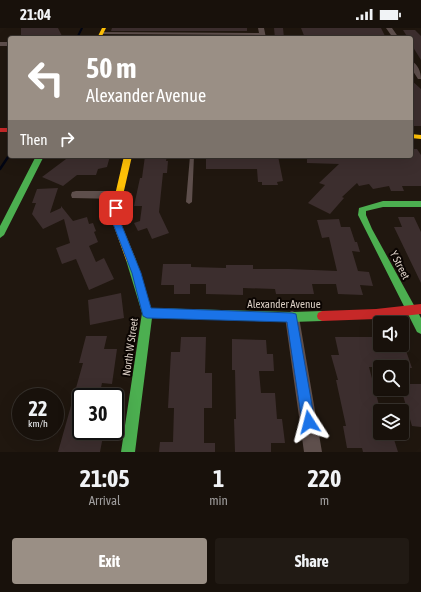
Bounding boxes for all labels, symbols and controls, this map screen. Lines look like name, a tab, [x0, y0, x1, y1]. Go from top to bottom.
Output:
text: 21:04	[20, 6, 51, 23]
icon: left	[20, 52, 72, 104]
text: 50 m	[86, 52, 136, 84]
text: Alexander Avenue	[86, 85, 206, 106]
icon: right	[56, 128, 78, 150]
text: Then	[20, 131, 48, 148]
pin	[99, 191, 133, 225]
icon: arrive	[105, 197, 127, 219]
street label: Y Street	[388, 249, 412, 281]
street label: Alexander Avenue	[247, 298, 321, 310]
map controls	[373, 316, 409, 440]
button: sound	[373, 316, 409, 352]
street label: North W Street	[120, 317, 140, 377]
button: search	[373, 360, 409, 396]
speed limit sign: 30	[72, 388, 124, 440]
text: 22	[29, 397, 47, 420]
position arrow	[288, 401, 330, 443]
button: layers	[373, 404, 409, 440]
text: km/h	[28, 418, 48, 429]
text: 21:05	[80, 465, 130, 492]
text: 1	[213, 465, 224, 492]
text: 220	[308, 465, 341, 492]
text: Arrival	[89, 493, 120, 508]
text: min	[209, 493, 228, 508]
text: m	[320, 493, 329, 508]
button: Exit	[12, 538, 207, 584]
button: Share	[215, 538, 409, 584]

